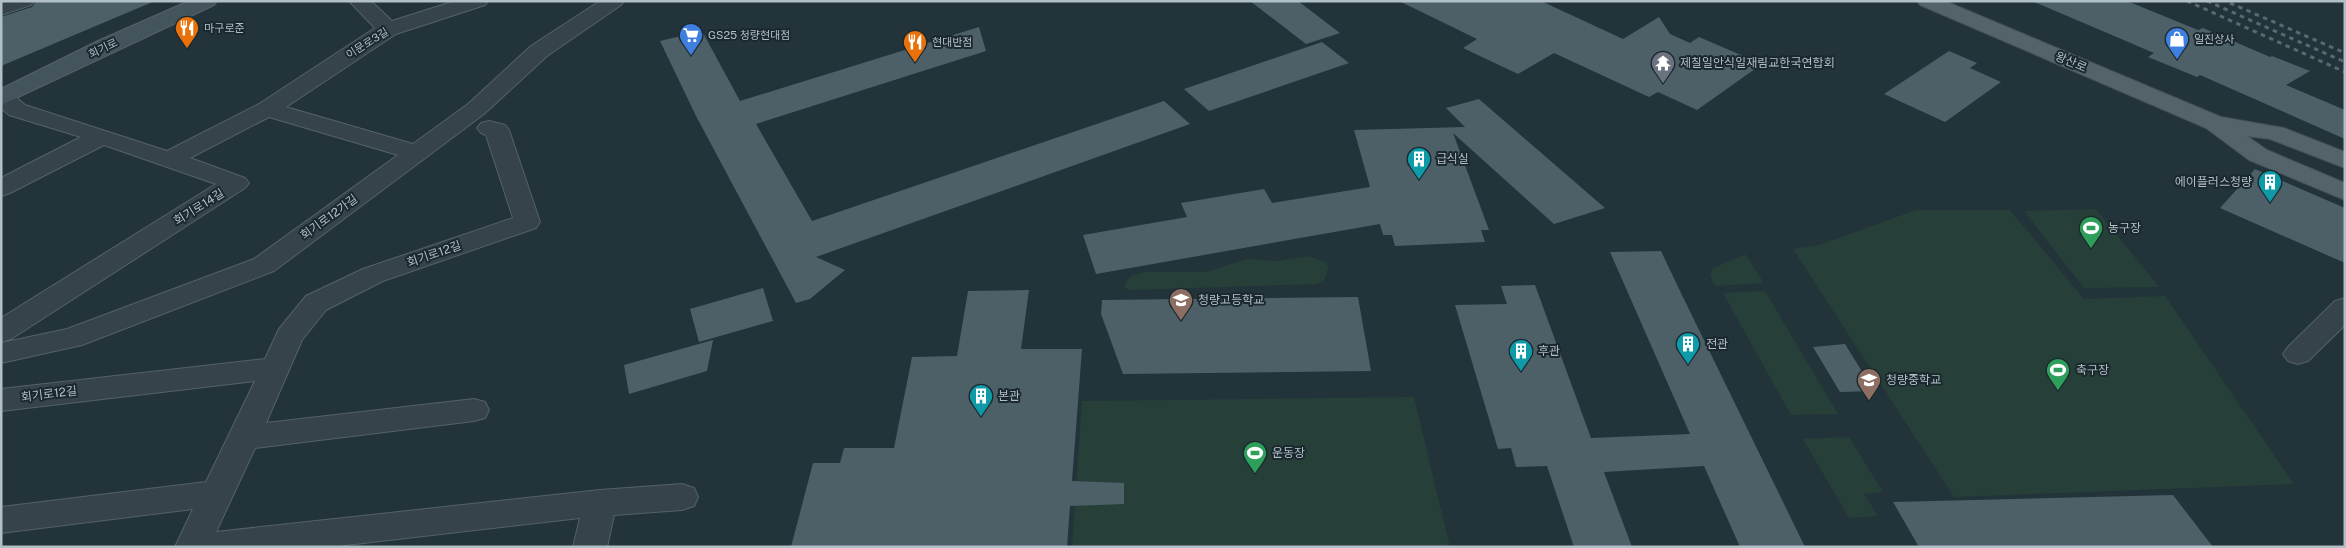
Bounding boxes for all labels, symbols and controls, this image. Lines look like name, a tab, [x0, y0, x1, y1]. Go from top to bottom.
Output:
restaurant icon: 마구로준	[174, 15, 200, 49]
place label: 마구로준	[204, 22, 244, 34]
supermarket icon: GS25 청량현대점	[678, 22, 704, 56]
street label: 이문로3길	[344, 25, 390, 61]
shop icon: 일진상사	[2164, 26, 2190, 60]
place label: GS25 청량현대점	[708, 29, 790, 41]
restaurant icon: 현대반점	[902, 29, 928, 63]
place label: 일진상사	[2194, 33, 2234, 45]
street label: 회기로	[87, 36, 119, 60]
place label: 현대반점	[932, 36, 972, 48]
street label: 왕산로	[2053, 49, 2089, 75]
temple icon: 제칠일안식일재림교한국연합회	[1650, 50, 1676, 84]
place label: 제칠일안식일재림교한국연합회	[1680, 56, 1835, 70]
building icon: 급식실	[1406, 146, 1432, 180]
place label: 급식실	[1436, 152, 1469, 166]
building icon: 에이플러스청량	[2257, 169, 2283, 203]
place label: 에이플러스청량	[2175, 175, 2252, 189]
street label: 회기로14길	[171, 186, 227, 228]
street label: 회기로12가길	[298, 192, 360, 242]
sports icon: 농구장	[2078, 215, 2104, 249]
place label: 농구장	[2108, 221, 2141, 235]
street label: 회기로12길	[405, 238, 463, 270]
school or university icon: 청량고등학교	[1168, 287, 1194, 321]
place label: 청량고등학교	[1198, 293, 1264, 307]
building icon: 전관	[1675, 331, 1701, 365]
place label: 전관	[1706, 337, 1728, 351]
building icon: 후관	[1508, 338, 1534, 372]
place label: 후관	[1538, 344, 1560, 358]
sports icon: 축구장	[2045, 357, 2071, 391]
place label: 축구장	[2076, 363, 2109, 377]
school or university icon: 청량중학교	[1856, 367, 1882, 401]
place label: 청량중학교	[1886, 373, 1941, 387]
building icon: 본관	[968, 383, 994, 417]
street label: 회기로12길	[20, 384, 78, 404]
place label: 본관	[998, 389, 1020, 403]
sports icon: 운동장	[1242, 440, 1268, 474]
place label: 운동장	[1272, 446, 1305, 460]

